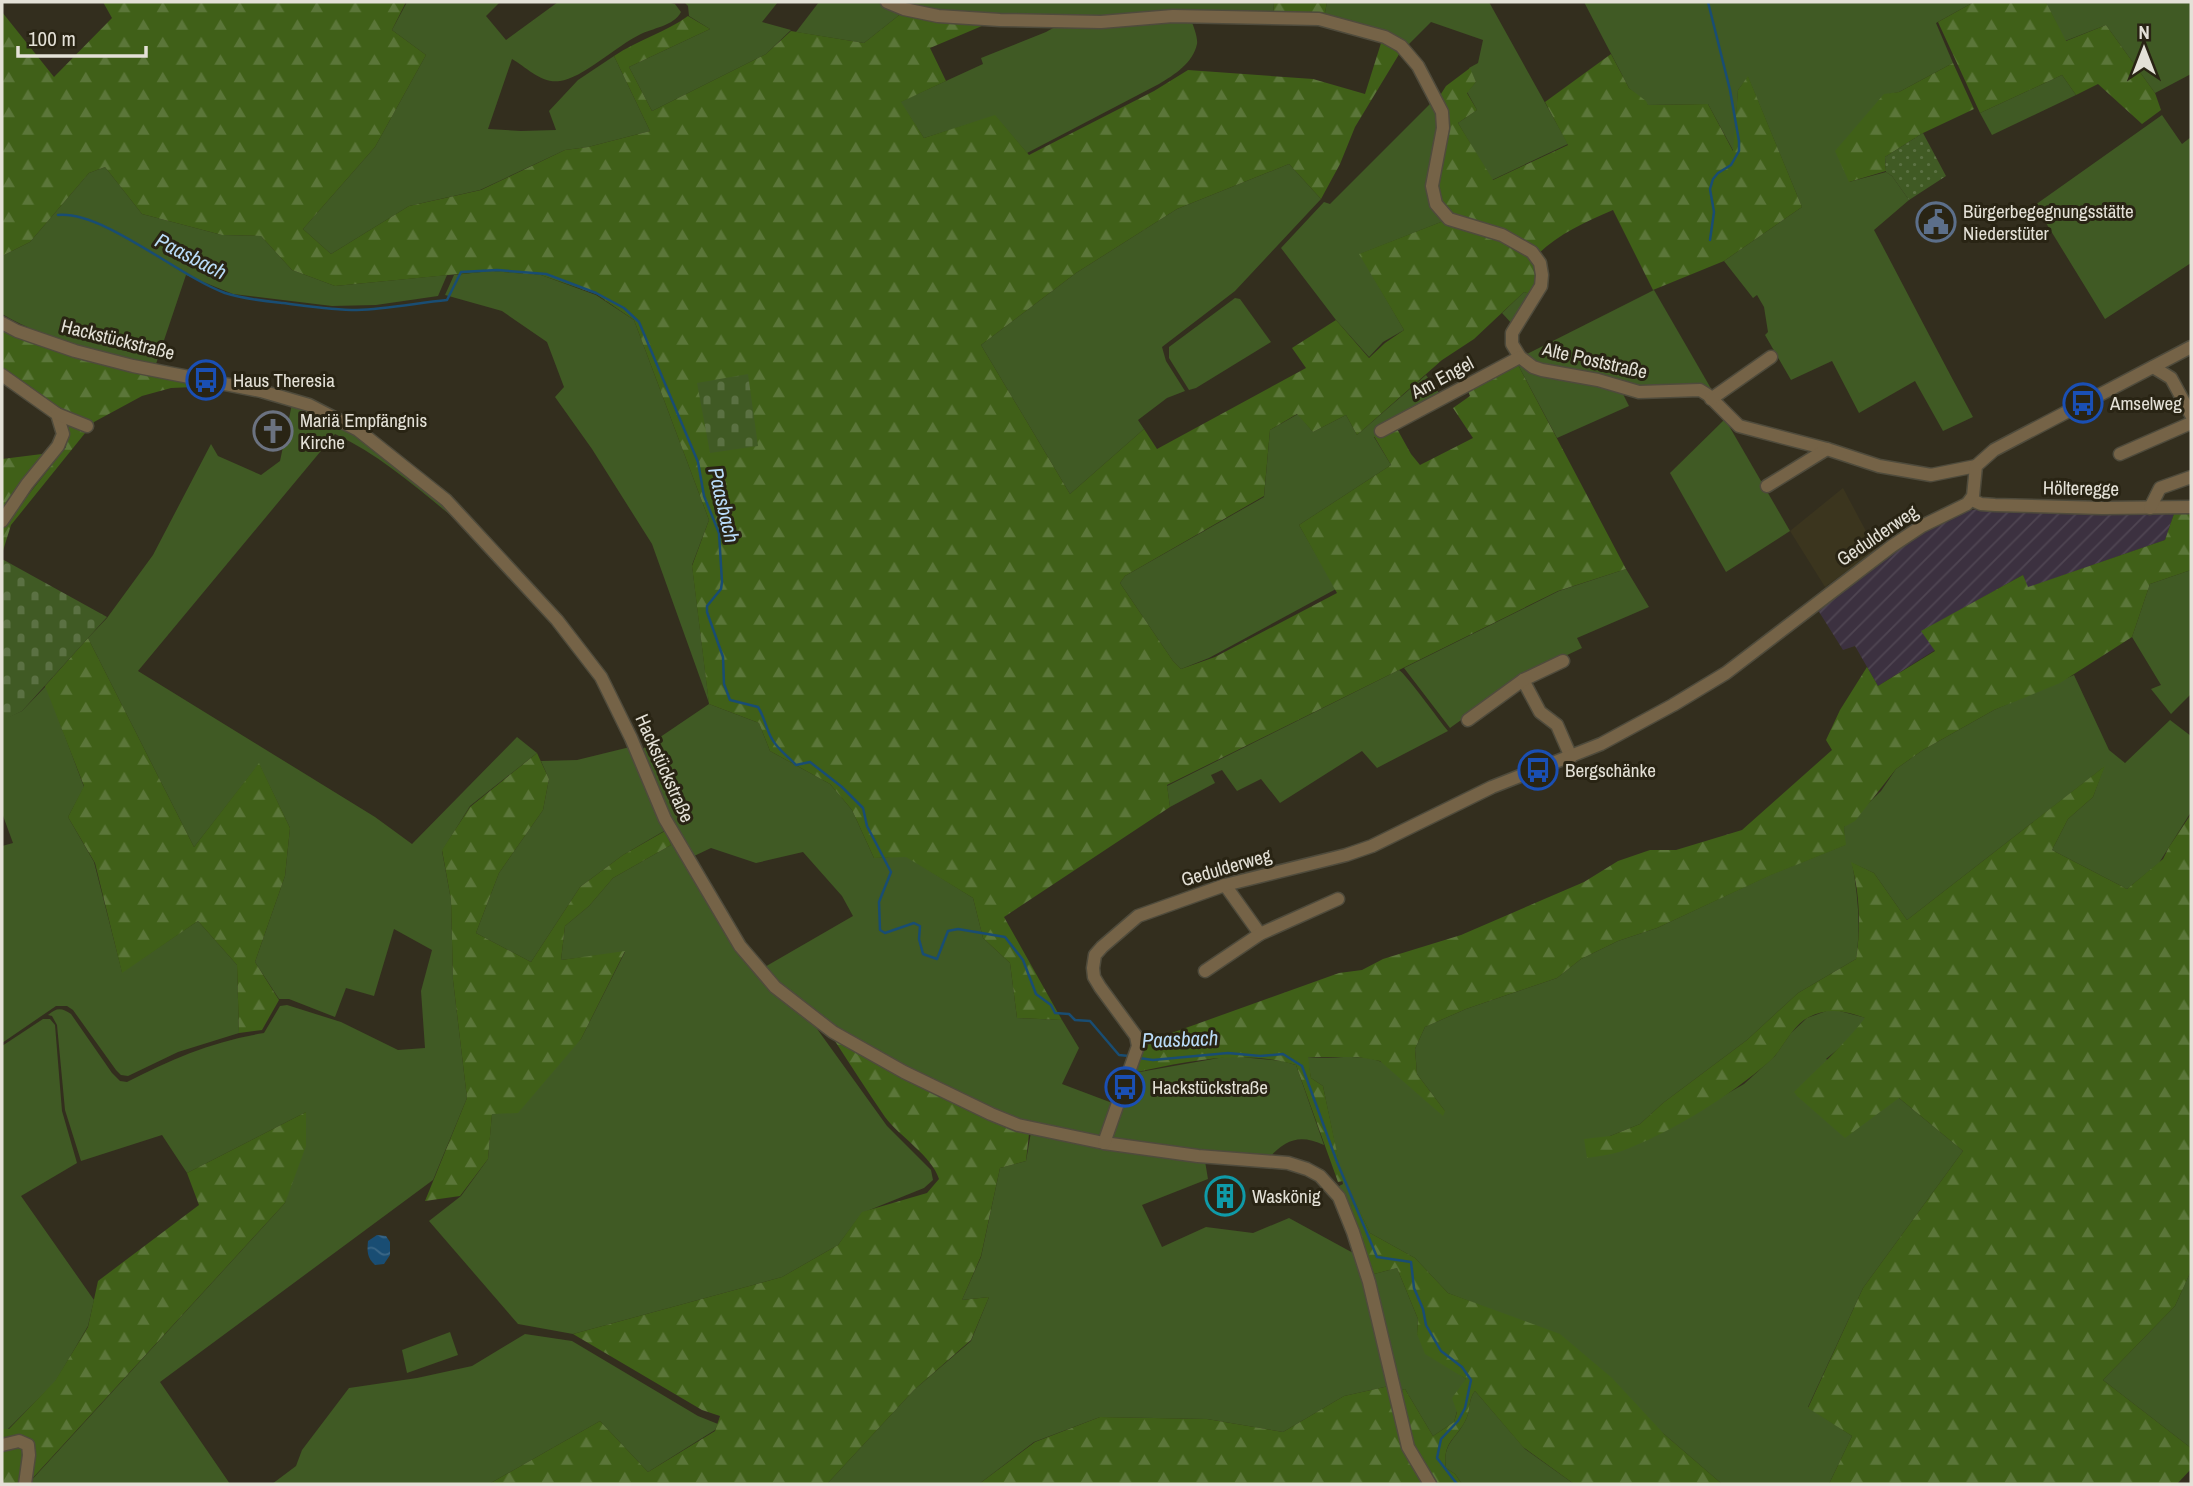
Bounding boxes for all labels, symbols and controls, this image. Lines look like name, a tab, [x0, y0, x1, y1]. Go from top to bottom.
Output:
scale bar	[18, 14, 145, 58]
north arrow	[2109, 14, 2179, 84]
text: N	[2138, 19, 2150, 45]
text: 100 m	[28, 24, 76, 53]
place label: Bürgerbegegnungsstätte Niederstüter	[1963, 198, 2134, 246]
public building icon: Bürgerbegegnungsstätte Niederstüter	[1915, 201, 1957, 243]
water label: Paasbach	[150, 226, 232, 286]
street label: Hackstückstraße	[59, 312, 177, 366]
street label: Alte Poststraße	[1539, 335, 1650, 385]
street label: Am Engel	[1405, 350, 1478, 405]
bus stop icon: Haus Theresia	[185, 359, 227, 401]
place label: Haus Theresia	[233, 367, 335, 393]
bus stop icon: Amselweg	[2062, 382, 2104, 424]
place label: Amselweg	[2109, 390, 2182, 416]
place label: Mariä Empfängnis Kirche	[300, 407, 428, 455]
church icon: Mariä Empfängnis Kirche	[252, 410, 294, 452]
water label: Paasbach	[701, 464, 747, 546]
street label: Hölteregge	[2043, 474, 2119, 502]
street label: Gedulderweg	[1831, 498, 1923, 572]
street label: Hackstückstraße	[630, 710, 700, 826]
bus stop icon: Bergschänke	[1517, 749, 1559, 791]
place label: Bergschänke	[1565, 757, 1656, 783]
street label: Gedulderweg	[1178, 842, 1274, 892]
water label: Paasbach	[1141, 1023, 1219, 1055]
bus stop icon: Hackstückstraße	[1104, 1066, 1146, 1108]
place label: Hackstückstraße	[1152, 1074, 1268, 1100]
building icon: Waskönig	[1204, 1175, 1246, 1217]
place label: Waskönig	[1252, 1183, 1321, 1209]

